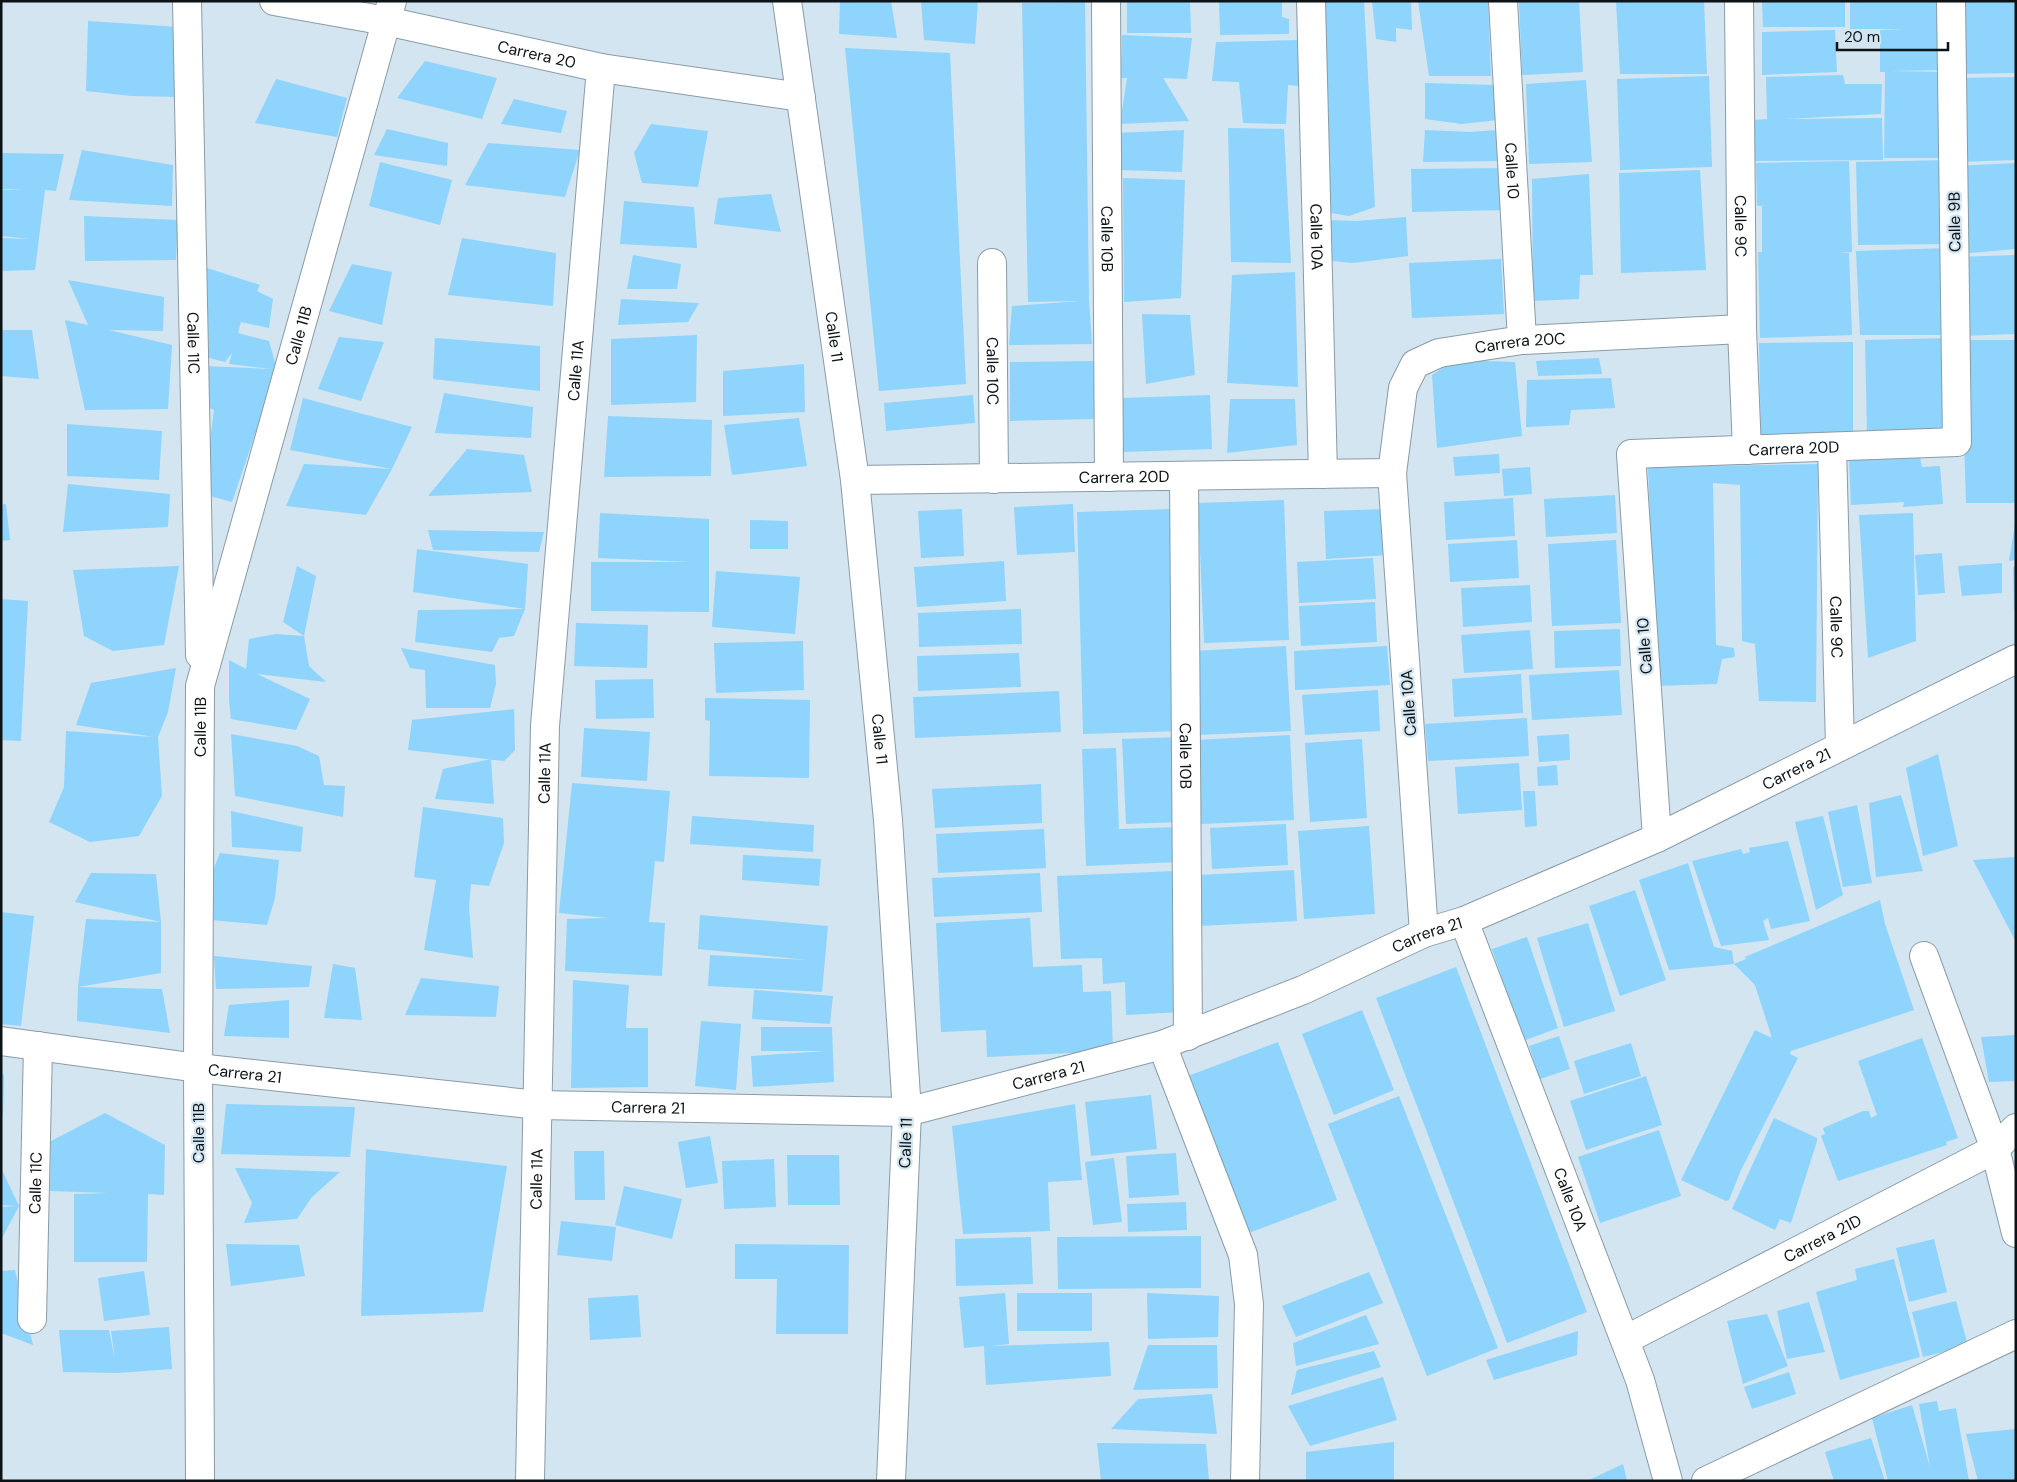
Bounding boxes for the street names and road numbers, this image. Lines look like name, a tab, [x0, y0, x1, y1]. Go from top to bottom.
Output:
street label: Carrera 20	[495, 36, 578, 73]
street label: Calle 10	[1500, 142, 1524, 200]
street label: Calle 9B	[1943, 192, 1966, 252]
street label: Calle 9C	[1730, 195, 1751, 257]
street label: Calle 10A	[1305, 203, 1328, 271]
street label: Calle 10B	[1096, 206, 1118, 272]
street label: Calle 11B	[280, 304, 317, 368]
street label: Calle 11	[820, 310, 848, 363]
street label: Calle 11C	[182, 312, 204, 374]
street label: Carrera 20C	[1473, 328, 1566, 358]
street label: Calle 10C	[982, 337, 1003, 405]
street label: Calle 11A	[563, 339, 589, 402]
street label: Carrera 20D	[1748, 436, 1840, 461]
street label: Carrera 20D	[1078, 466, 1170, 488]
street label: Calle 9C	[1825, 596, 1848, 658]
street label: Calle 10	[1632, 617, 1657, 675]
street label: Calle 10A	[1396, 669, 1421, 737]
street label: Calle 11B	[190, 697, 211, 757]
street label: Calle 11	[867, 713, 893, 765]
street label: Calle 10B	[1175, 723, 1196, 789]
street label: Calle 11A	[533, 742, 556, 804]
street label: Carrera 21	[1759, 743, 1834, 795]
street label: Carrera 21	[1388, 912, 1465, 958]
street label: Carrera 21	[1010, 1056, 1087, 1095]
street label: Carrera 21	[207, 1059, 283, 1088]
street label: Carrera 21	[611, 1096, 685, 1119]
street label: Calle 11B	[188, 1103, 209, 1163]
street label: Calle 11	[894, 1117, 917, 1169]
street label: Calle 11A	[525, 1148, 548, 1210]
street label: Calle 11C	[24, 1152, 47, 1214]
street label: Calle 10A	[1548, 1165, 1592, 1235]
street label: Carrera 21D	[1780, 1210, 1865, 1267]

